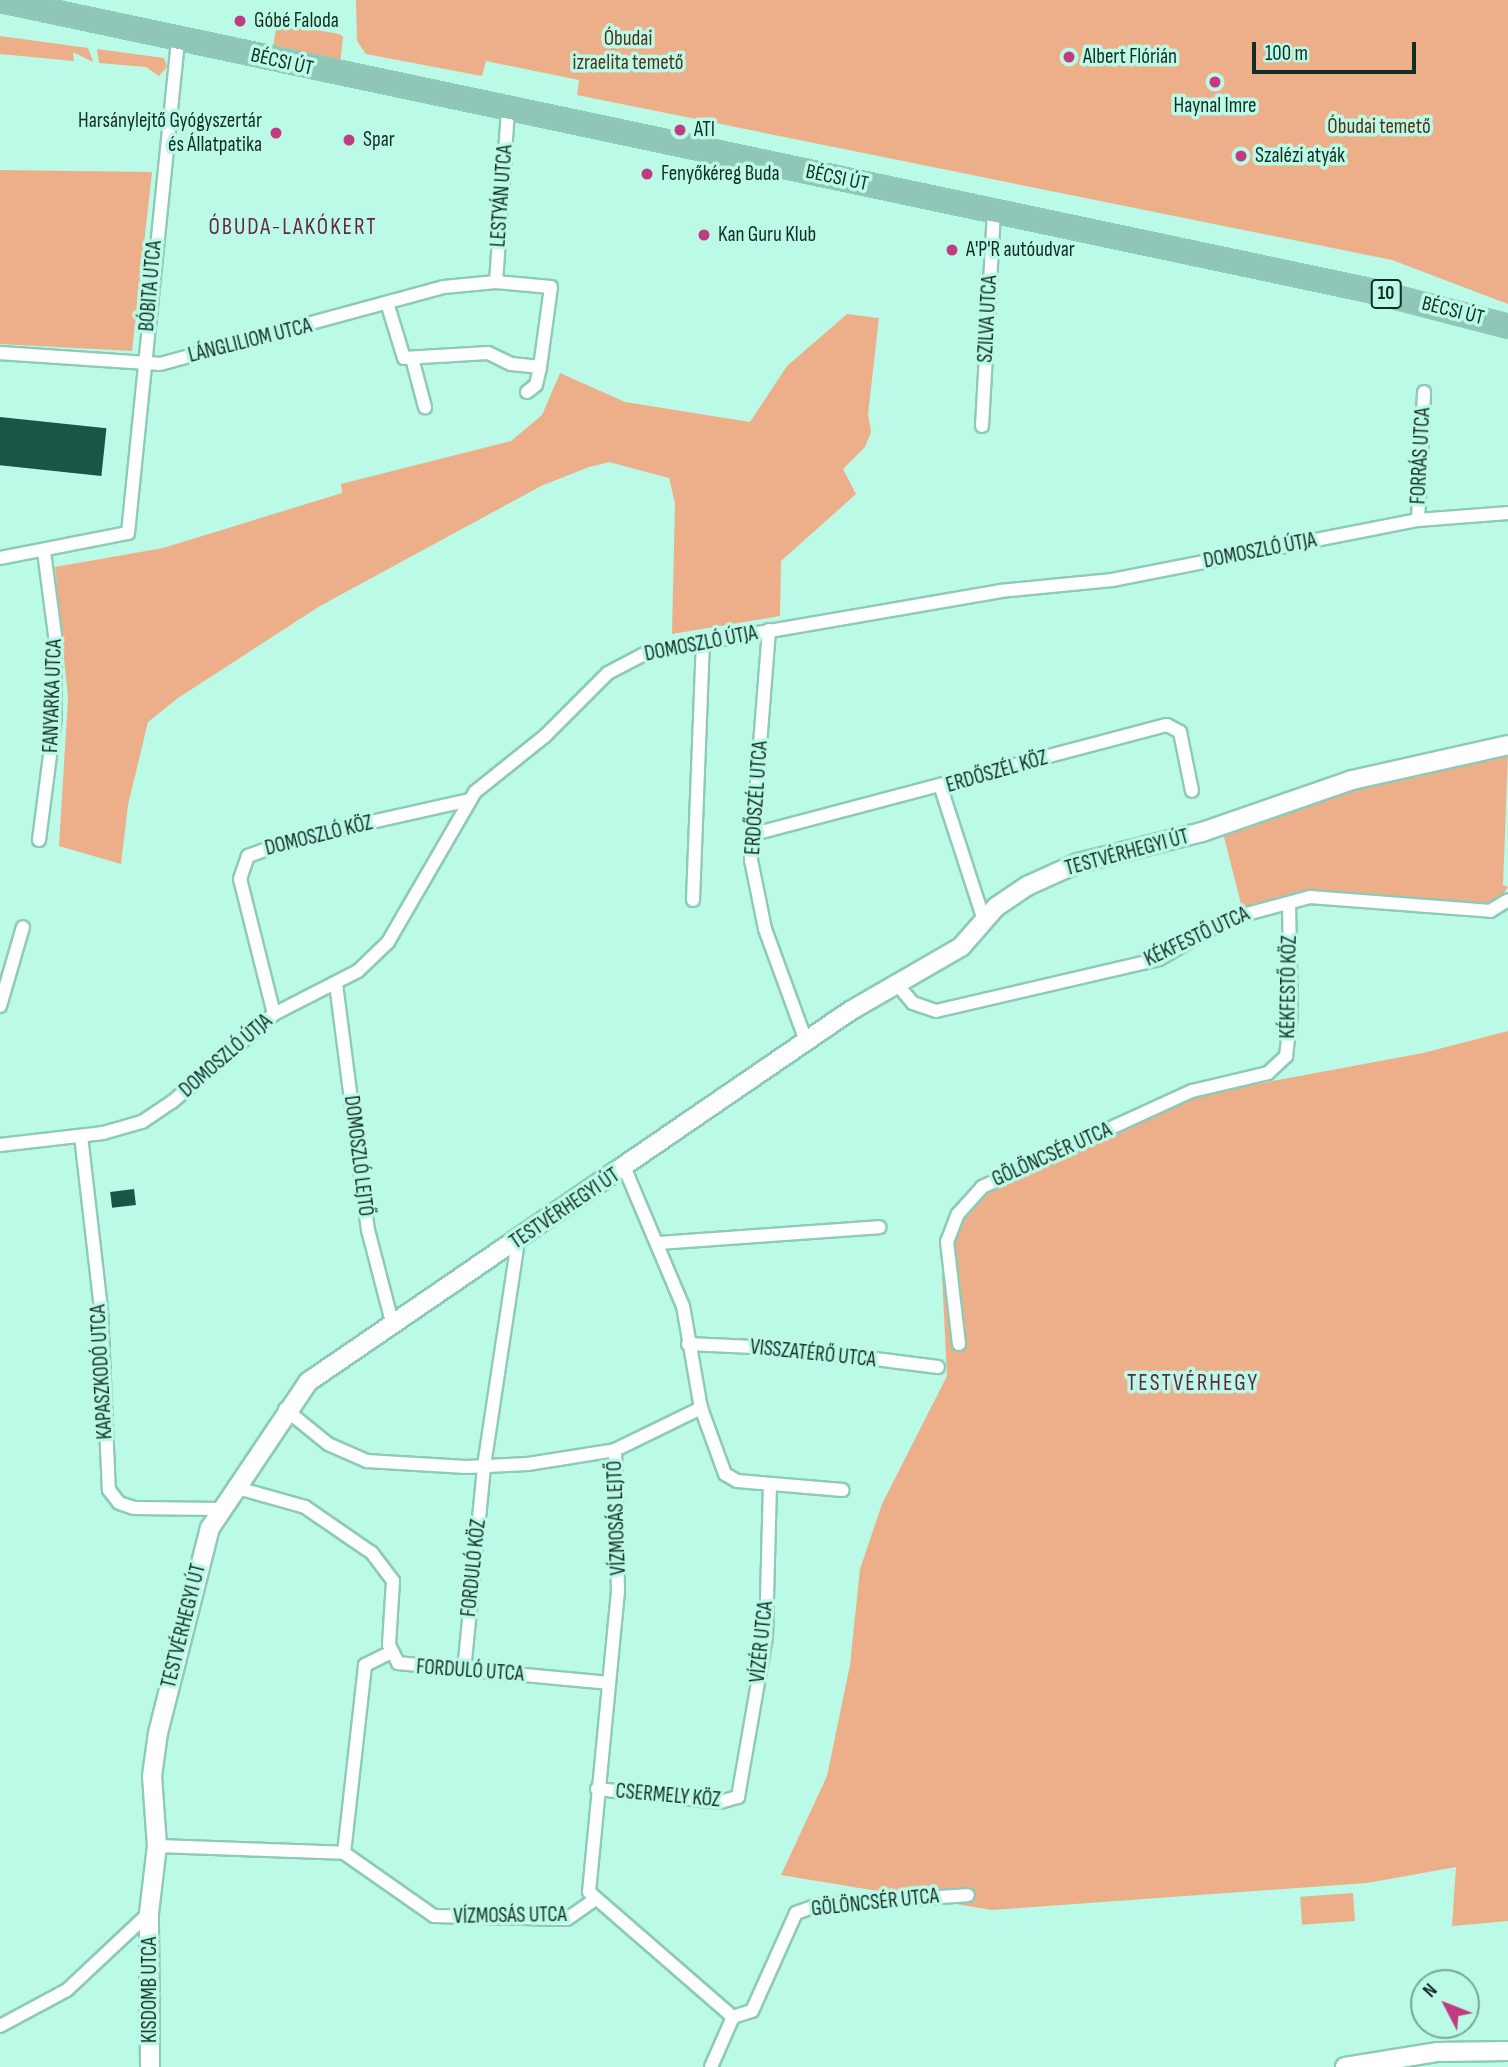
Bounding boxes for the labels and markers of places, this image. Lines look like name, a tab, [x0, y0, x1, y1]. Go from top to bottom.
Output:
place label: Góbé Faloda	[254, 8, 339, 34]
marker: Góbé Faloda	[232, 13, 248, 29]
place label: Albert Flórián	[1083, 44, 1177, 70]
marker: Albert Flórián	[1061, 49, 1077, 65]
marker: Haynal Imre	[1207, 74, 1223, 90]
place label: Haynal Imre	[1174, 93, 1256, 119]
place label: Harsánylejtő Gyógyszertár és Állatpatika	[78, 108, 262, 158]
place label: ATI	[694, 117, 715, 143]
marker: ATI	[672, 122, 688, 138]
marker: Harsánylejtő Gyógyszertár és Állatpatika	[268, 125, 284, 141]
place label: Spar	[363, 127, 395, 153]
marker: Spar	[341, 132, 357, 148]
place label: Szalézi atyák	[1255, 143, 1345, 169]
marker: Szalézi atyák	[1233, 148, 1249, 164]
place label: Fenyőkéreg Buda	[661, 161, 780, 187]
marker: Fenyőkéreg Buda	[639, 166, 655, 182]
place label: Kan Guru Klub	[718, 222, 816, 248]
marker: Kan Guru Klub	[696, 227, 712, 243]
place label: A'P'R autóudvar	[966, 237, 1075, 263]
marker: A'P'R autóudvar	[944, 242, 960, 258]

